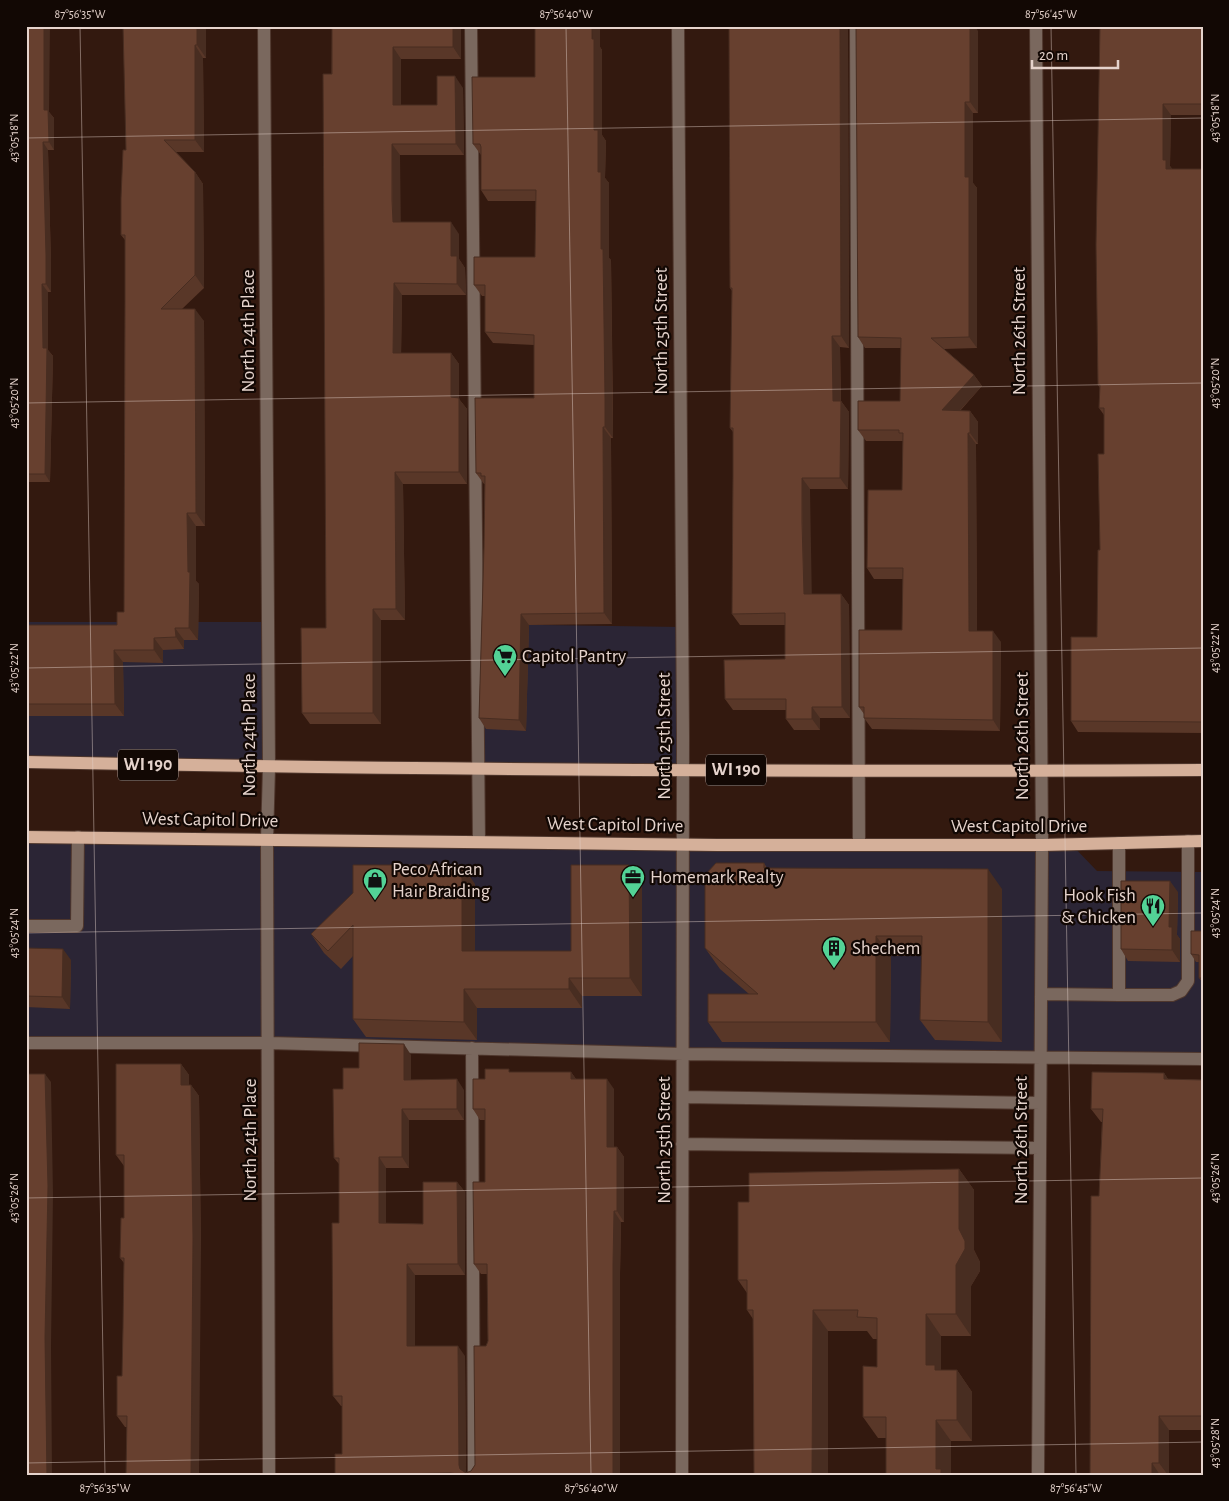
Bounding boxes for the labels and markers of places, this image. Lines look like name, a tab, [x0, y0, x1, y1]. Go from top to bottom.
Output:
supermarket icon: Capitol Pantry	[492, 643, 518, 677]
place label: Capitol Pantry	[522, 647, 626, 666]
place label: Peco African Hair Braiding	[392, 860, 491, 901]
office icon: Homemark Realty	[620, 864, 646, 898]
shop icon: Peco African Hair Braiding	[362, 867, 388, 901]
place label: Homemark Realty	[650, 868, 784, 887]
place label: Hook Fish & Chicken	[1061, 886, 1136, 927]
restaurant icon: Hook Fish & Chicken	[1140, 893, 1166, 927]
building icon: Shechem	[821, 935, 847, 969]
place label: Shechem	[852, 939, 921, 958]

